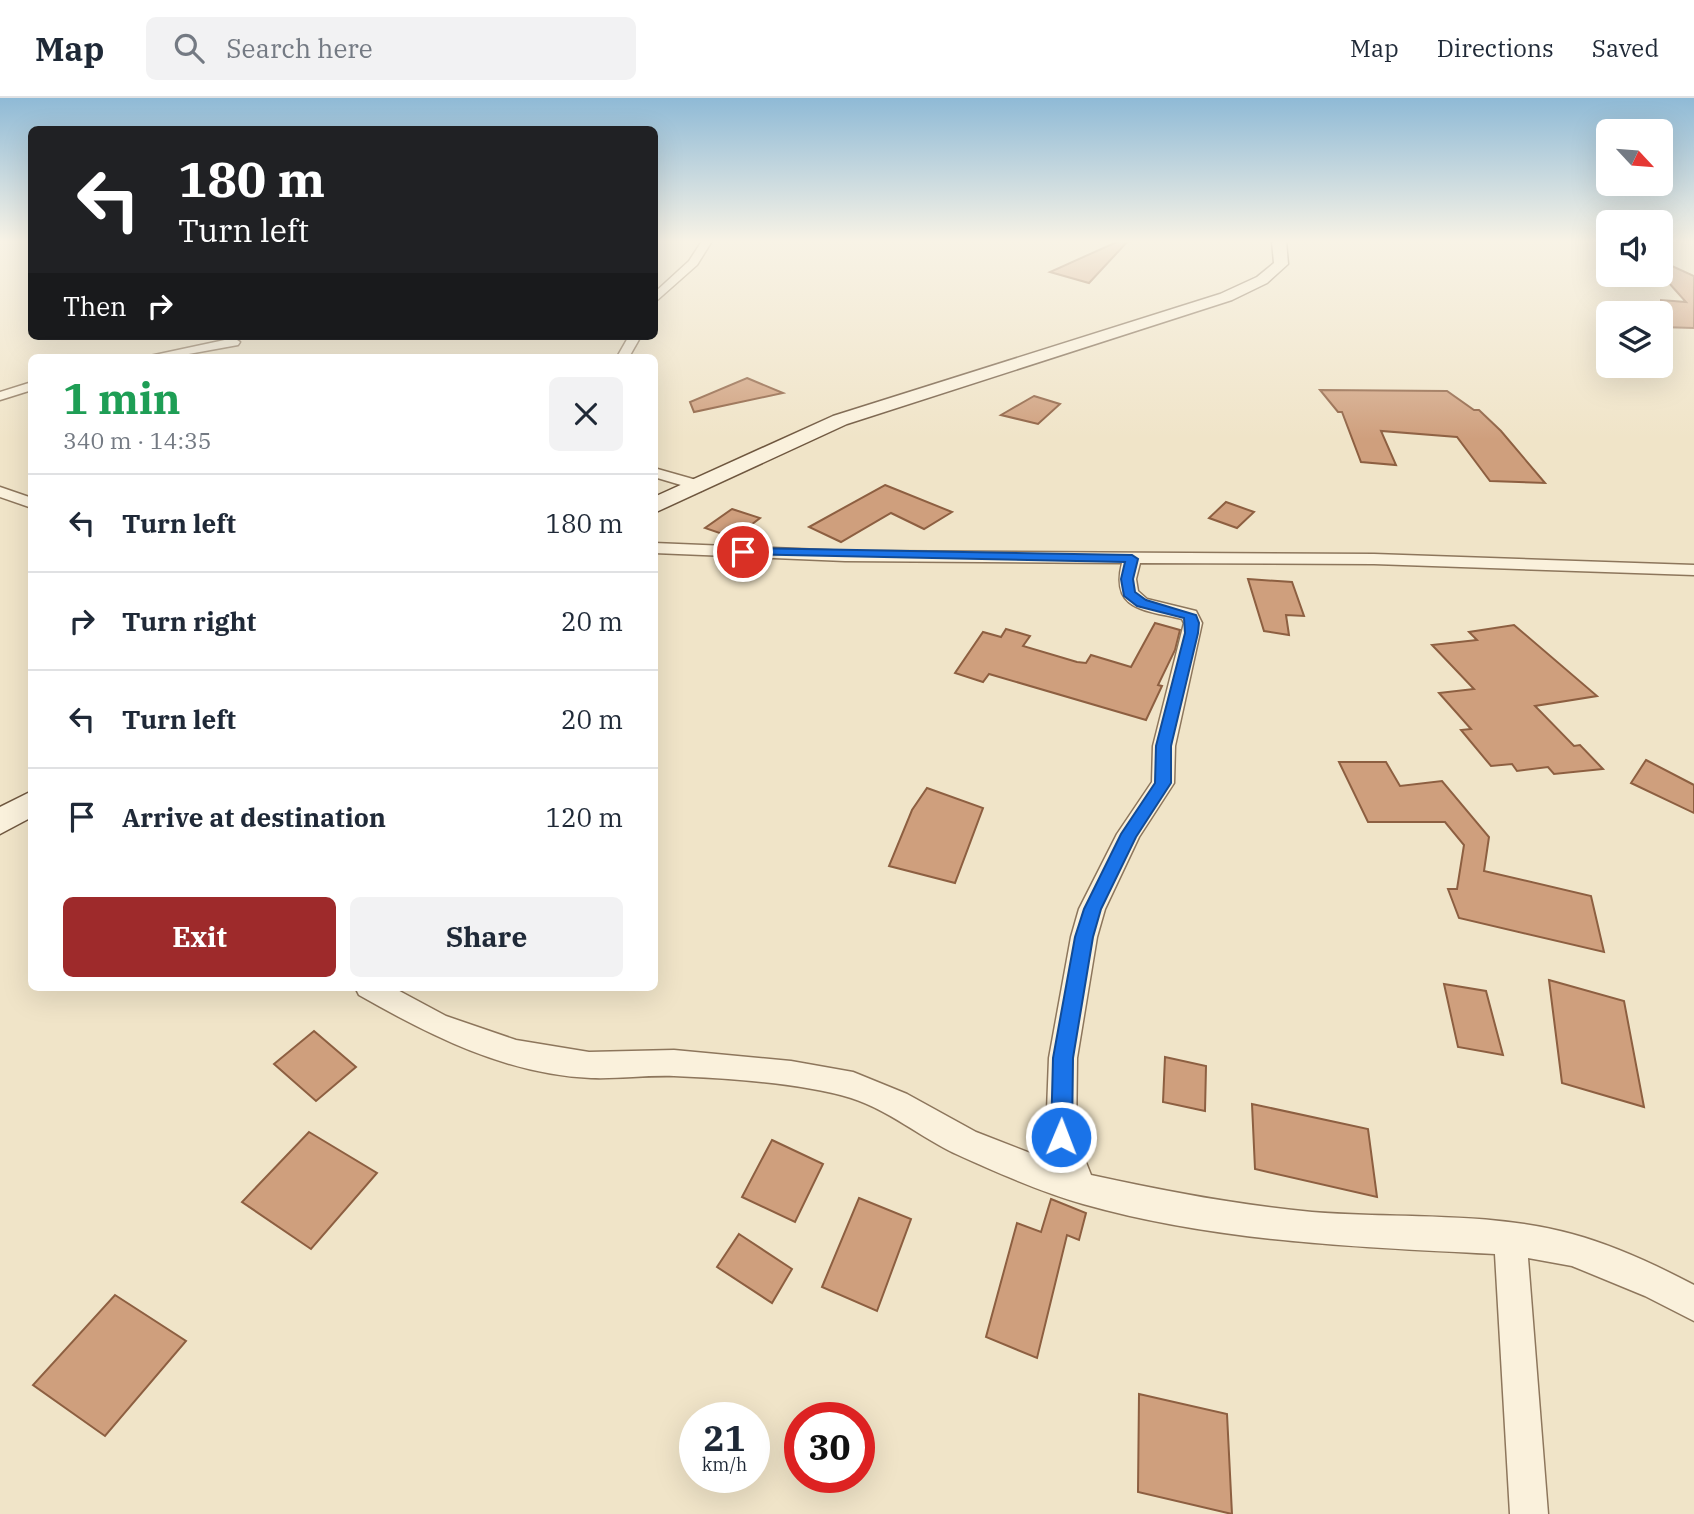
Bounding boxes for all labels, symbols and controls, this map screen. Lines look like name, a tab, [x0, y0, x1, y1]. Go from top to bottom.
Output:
search box	[146, 17, 636, 80]
text: Map	[35, 27, 104, 70]
icon: search	[170, 29, 208, 67]
text: Search here	[226, 31, 373, 65]
text: Map	[1350, 32, 1399, 64]
text: Directions	[1437, 32, 1554, 64]
text: Saved	[1592, 32, 1659, 64]
north arrow	[1596, 119, 1673, 196]
map controls	[1596, 119, 1673, 378]
text: 180 m	[178, 147, 325, 210]
icon: left	[63, 154, 154, 245]
text: Turn left	[178, 209, 309, 251]
button: sound	[1596, 210, 1673, 287]
icon: right	[141, 287, 179, 325]
text: Then	[63, 289, 127, 323]
button: layers	[1596, 301, 1673, 378]
text: 1 min	[63, 371, 181, 426]
button: close	[549, 377, 623, 451]
text: 340 m · 14:35	[63, 425, 212, 455]
icon: left	[63, 504, 101, 542]
text: Turn left	[122, 506, 236, 540]
text: 180 m	[545, 506, 623, 540]
pin	[713, 522, 773, 582]
icon: arrive	[724, 533, 762, 571]
icon: right	[63, 602, 101, 640]
text: Turn right	[122, 604, 256, 638]
text: 20 m	[561, 604, 623, 638]
icon: left	[63, 700, 101, 738]
text: Turn left	[122, 702, 236, 736]
text: 20 m	[561, 702, 623, 736]
icon: arrive	[63, 798, 101, 836]
text: Arrive at destination	[122, 800, 386, 834]
text: 120 m	[545, 800, 623, 834]
button: Exit	[63, 897, 336, 977]
button: Share	[350, 897, 623, 977]
position arrow	[1024, 1100, 1098, 1174]
speed limit sign: 30	[784, 1402, 875, 1493]
text: 21	[703, 1415, 746, 1461]
text: km/h	[702, 1453, 747, 1476]

